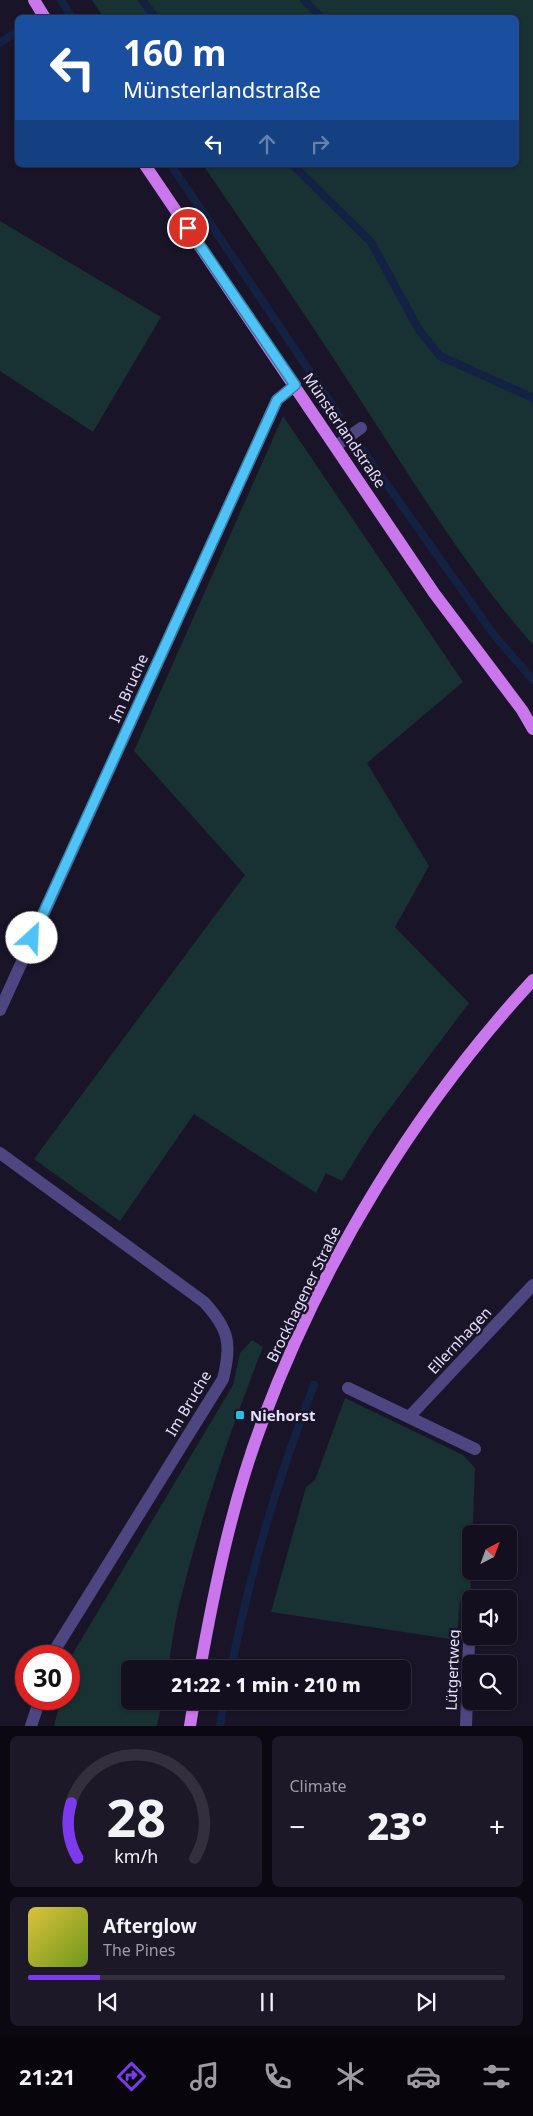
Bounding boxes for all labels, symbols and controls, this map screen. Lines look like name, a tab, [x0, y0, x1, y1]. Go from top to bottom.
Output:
text: 160 m	[123, 29, 226, 76]
icon: left	[40, 35, 105, 100]
text: Münsterlandstraße	[123, 74, 321, 104]
icon: left	[200, 130, 228, 158]
icon: ahead	[253, 130, 281, 158]
icon: right	[306, 130, 334, 158]
pin	[167, 207, 209, 249]
icon: arrive	[174, 214, 202, 242]
street label: Münsterlandstraße	[299, 368, 391, 492]
street label: Im Bruche	[104, 651, 152, 725]
position arrow	[5, 911, 57, 963]
street label: Brockhagener Straße	[261, 1223, 345, 1365]
street label: Ellernhagen	[423, 1302, 495, 1378]
street label: Im Bruche	[161, 1366, 215, 1440]
place label: Niehorst	[250, 1405, 316, 1425]
marker: Niehorst	[234, 1409, 246, 1421]
north arrow	[462, 1525, 518, 1580]
map controls	[462, 1525, 517, 1710]
button: sound	[462, 1590, 517, 1645]
street label: Lütgertweg	[441, 1629, 463, 1711]
speed limit sign: 30	[15, 1645, 80, 1710]
button: search	[462, 1655, 517, 1710]
text: 21:22 · 1 min · 210 m	[171, 1672, 361, 1698]
text: Climate	[290, 1775, 347, 1797]
text: 28	[106, 1781, 166, 1852]
text: 23°	[367, 1799, 427, 1851]
text: −	[290, 1807, 306, 1845]
text: +	[489, 1807, 505, 1845]
text: km/h	[114, 1844, 158, 1868]
text: Afterglow	[103, 1913, 197, 1939]
text: The Pines	[103, 1939, 175, 1961]
icon: previous	[94, 1988, 122, 2016]
icon: pause	[253, 1988, 281, 2016]
icon: next	[412, 1988, 440, 2016]
icon: directions	[114, 2059, 149, 2094]
icon: music	[187, 2059, 222, 2094]
icon: phone	[260, 2059, 295, 2094]
icon: climate	[333, 2059, 368, 2094]
icon: car	[406, 2059, 441, 2094]
icon: filters	[479, 2059, 514, 2094]
text: 21:21	[19, 2061, 76, 2091]

